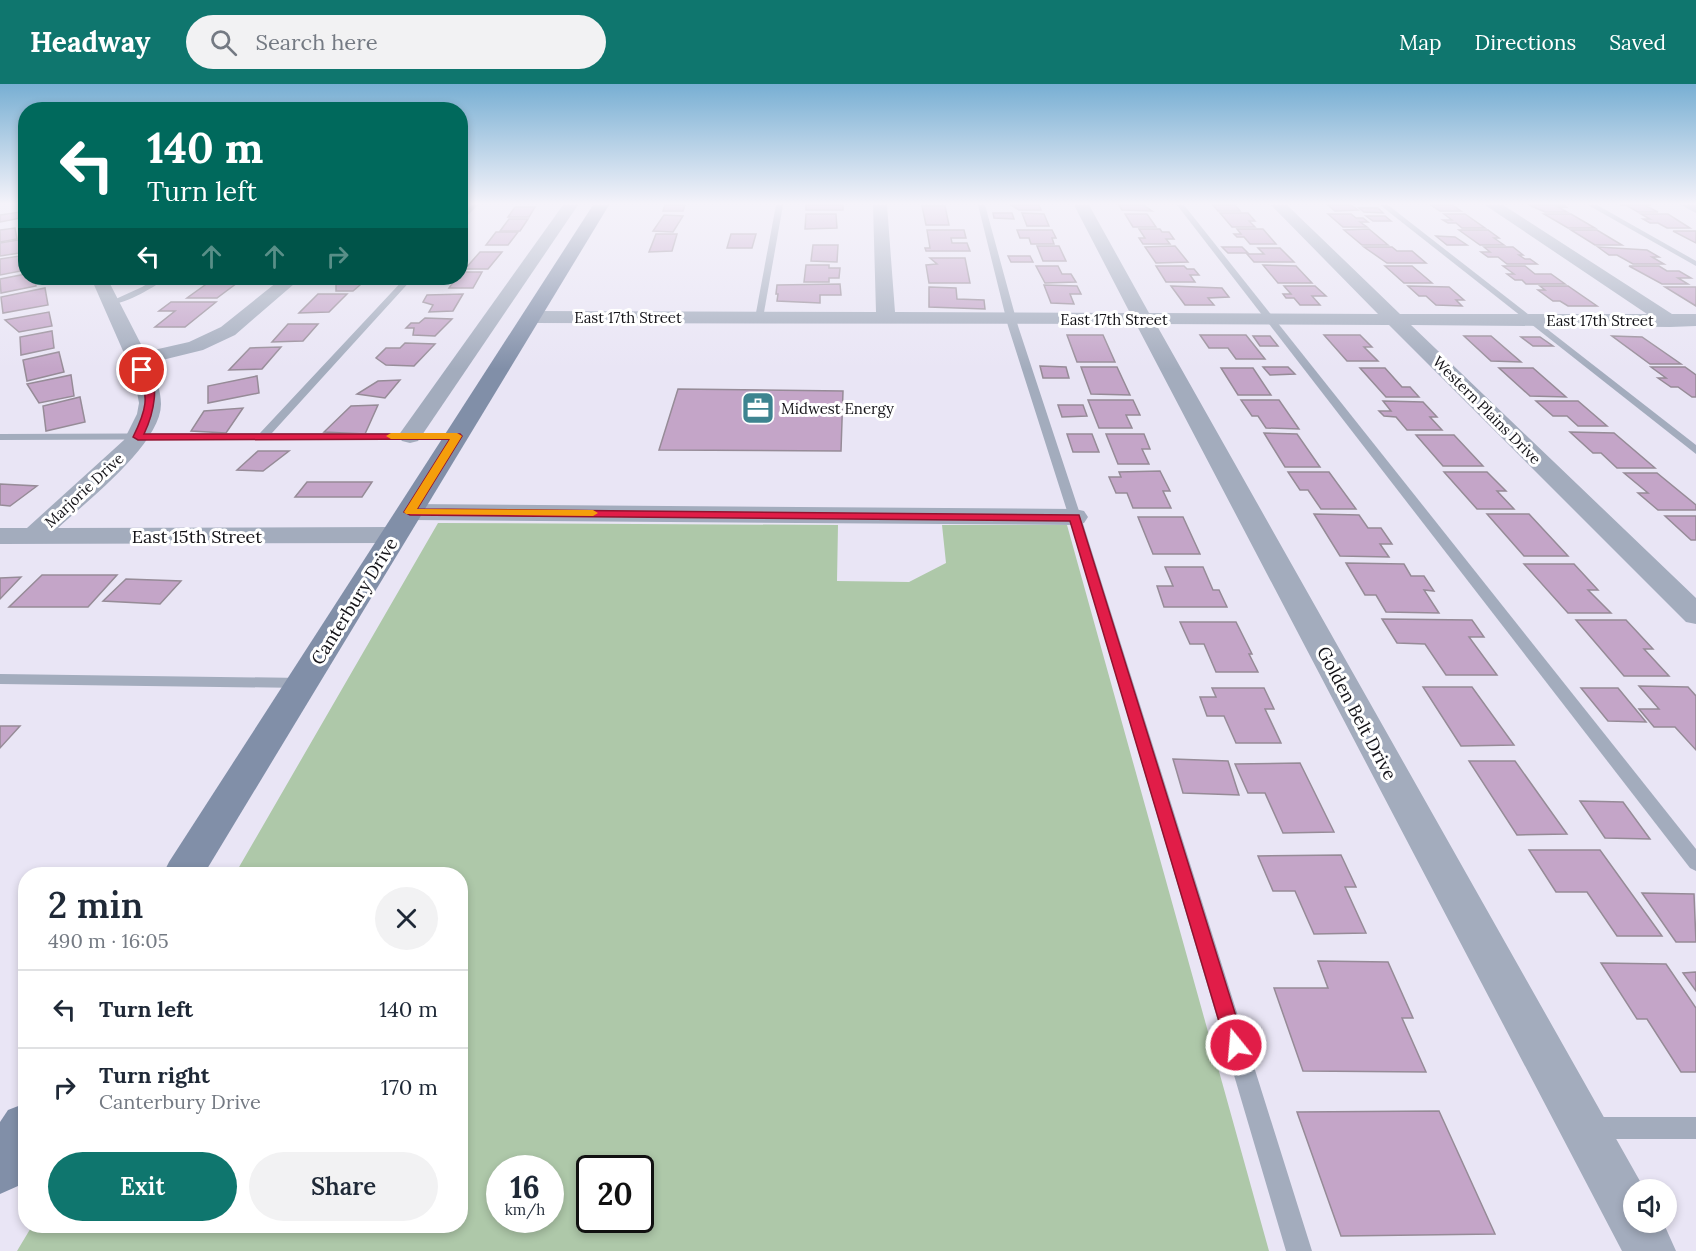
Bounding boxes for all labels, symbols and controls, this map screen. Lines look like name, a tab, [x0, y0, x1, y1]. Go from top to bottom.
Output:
search box	[186, 15, 606, 69]
text: Headway	[30, 24, 150, 60]
icon: search	[207, 26, 240, 59]
text: Search here	[255, 28, 378, 56]
text: Map	[1399, 29, 1442, 56]
text: Directions	[1475, 29, 1576, 56]
text: Saved	[1609, 29, 1666, 56]
text: 140 m	[147, 121, 263, 175]
icon: left	[48, 126, 126, 204]
text: Turn left	[147, 174, 257, 208]
icon: left	[132, 240, 165, 273]
icon: ahead	[195, 240, 228, 273]
icon: ahead	[258, 240, 291, 273]
icon: right	[321, 240, 354, 273]
street label: East 17th Street	[574, 308, 682, 327]
street label: East 17th Street	[1060, 310, 1168, 329]
street label: East 17th Street	[1546, 311, 1654, 330]
pin	[116, 344, 167, 395]
street label: Western Plains Drive	[1429, 352, 1545, 468]
icon: arrive	[125, 353, 158, 386]
office icon: Midwest Energy	[740, 390, 776, 426]
place label: Midwest Energy	[781, 399, 894, 418]
street label: Marjorie Drive	[41, 449, 127, 531]
street label: East 15th Street	[132, 525, 262, 548]
street label: Canterbury Drive	[306, 533, 402, 669]
street label: Golden Belt Drive	[1312, 642, 1402, 784]
text: 2 min	[48, 882, 143, 928]
button: close	[375, 887, 438, 950]
text: 490 m · 16:05	[48, 928, 169, 953]
icon: left	[48, 993, 81, 1026]
text: Turn left	[99, 995, 193, 1023]
text: 140 m	[379, 995, 438, 1023]
position arrow	[1204, 1013, 1268, 1077]
text: Turn right	[99, 1061, 210, 1089]
icon: right	[48, 1071, 81, 1104]
text: 170 m	[381, 1073, 438, 1101]
text: Canterbury Drive	[99, 1089, 261, 1114]
button: Exit	[48, 1152, 237, 1221]
button: Share	[249, 1152, 438, 1221]
speed limit sign: 20	[576, 1155, 654, 1233]
text: 16	[510, 1168, 540, 1206]
map controls	[1623, 1179, 1677, 1233]
button: sound	[1623, 1179, 1677, 1233]
text: km/h	[505, 1200, 545, 1219]

